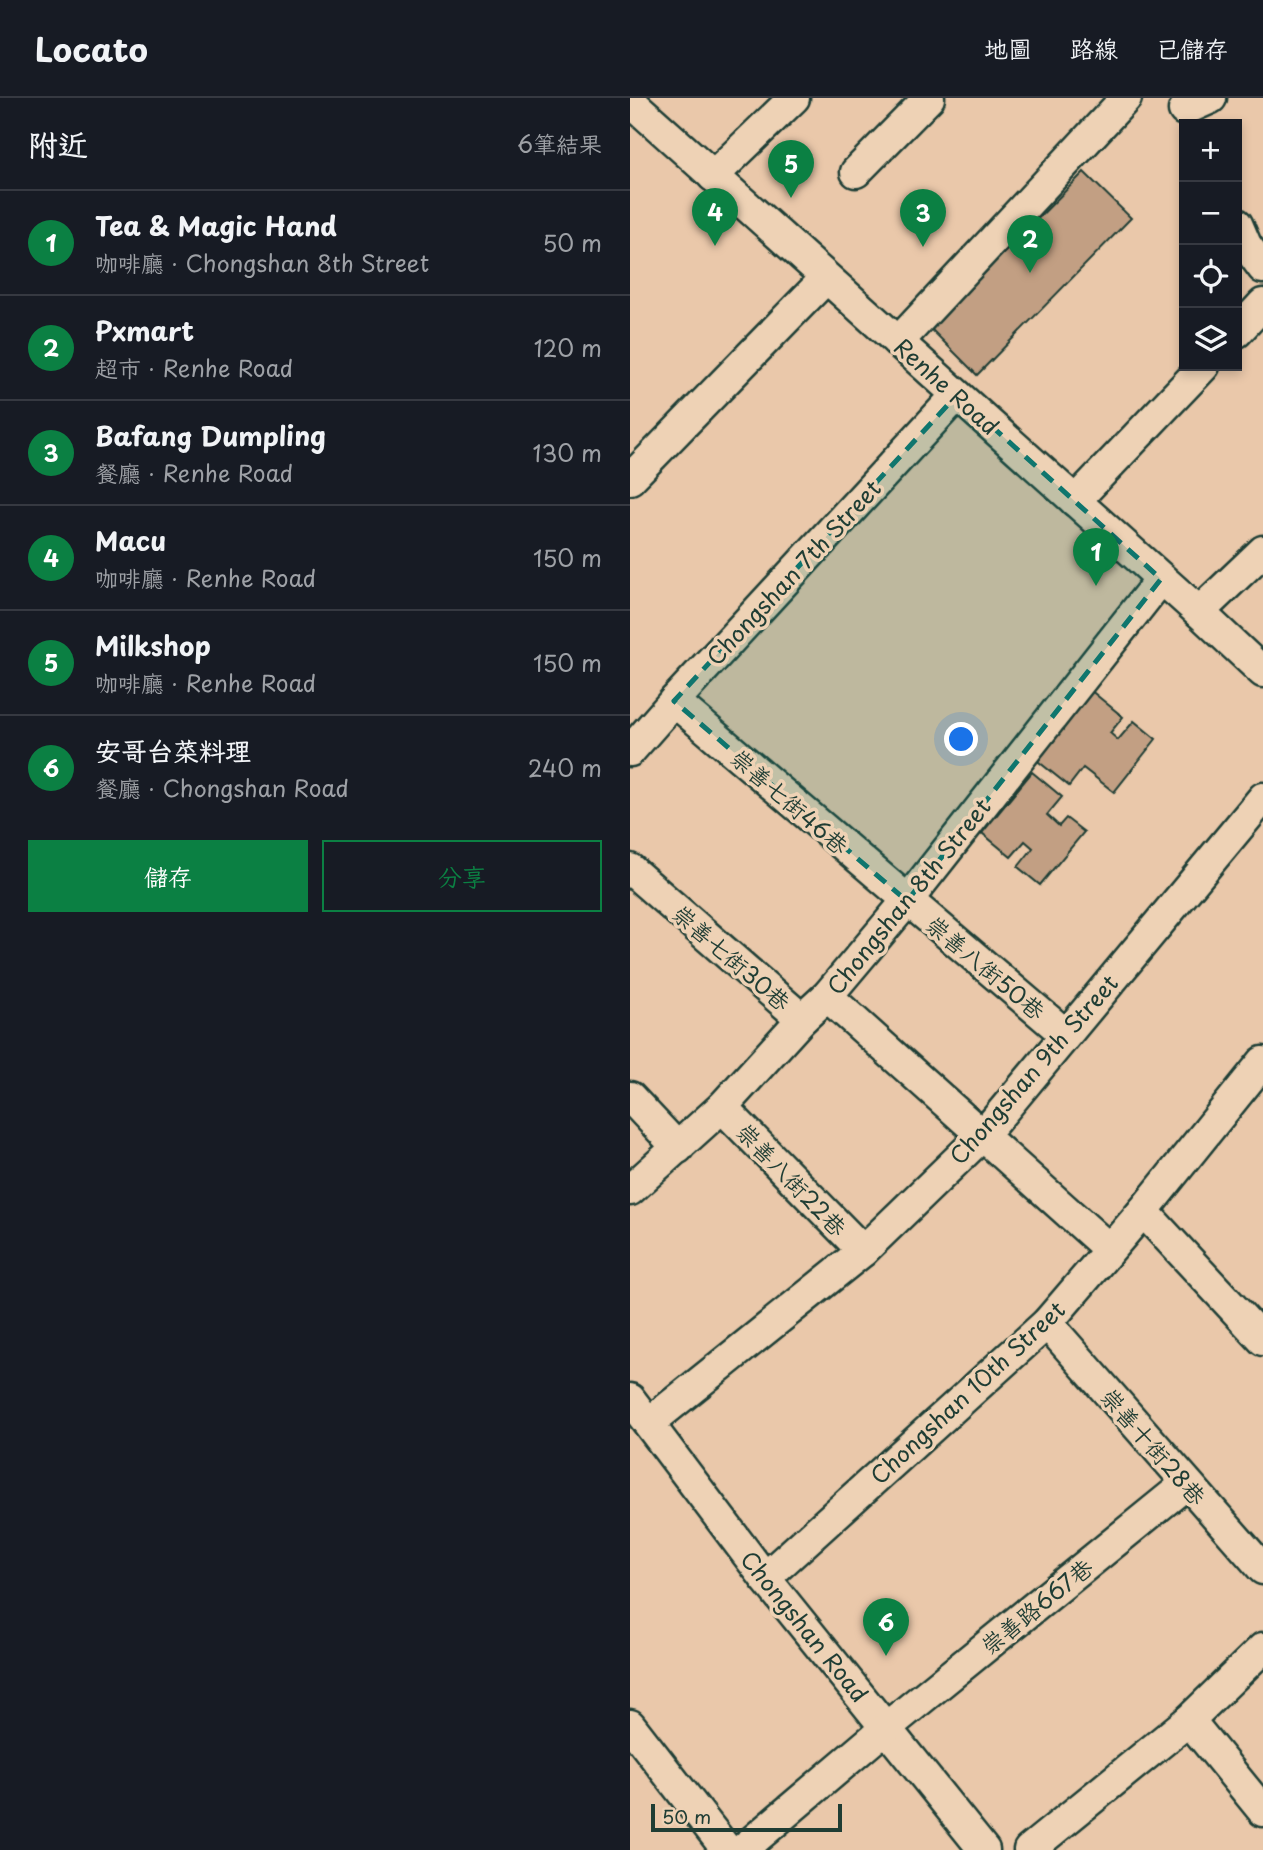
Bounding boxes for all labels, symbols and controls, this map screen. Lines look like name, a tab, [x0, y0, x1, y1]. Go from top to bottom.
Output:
text: Locato	[35, 23, 148, 73]
text: 地圖	[984, 30, 1032, 66]
text: 路線	[1070, 30, 1118, 66]
text: 已儲存	[1156, 30, 1228, 66]
map controls	[1179, 119, 1242, 371]
button: +	[1179, 119, 1242, 182]
text: 附近	[28, 121, 88, 166]
text: 6筆結果	[517, 126, 602, 161]
pin: 5	[768, 140, 814, 198]
button: −	[1179, 182, 1242, 245]
pin: 4	[692, 188, 738, 246]
pin: 3	[900, 189, 946, 247]
text: Tea & Magic Hand	[95, 206, 338, 245]
pin: 2	[1007, 215, 1053, 273]
text: 1	[46, 225, 57, 260]
text: 50 m	[542, 225, 602, 260]
text: 咖啡廳 · Chongshan 8th Street	[95, 245, 429, 280]
button: locate	[1179, 245, 1242, 308]
button: layers	[1179, 308, 1242, 371]
text: Pxmart	[95, 311, 194, 350]
street label: Renhe Road	[887, 329, 1007, 443]
text: 2	[43, 330, 59, 365]
text: 120 m	[534, 330, 602, 365]
text: 超市 · Renhe Road	[95, 350, 293, 385]
text: Bafang Dumpling	[95, 416, 326, 455]
text: 3	[43, 435, 59, 470]
text: 130 m	[532, 435, 602, 470]
text: 餐廳 · Renhe Road	[95, 455, 293, 490]
street label: Chongshan 7th Street	[697, 471, 889, 673]
text: Macu	[95, 521, 166, 560]
pin: 1	[1073, 528, 1119, 586]
text: 4	[43, 540, 59, 575]
text: 150 m	[533, 540, 602, 575]
text: 咖啡廳 · Renhe Road	[95, 560, 316, 595]
text: Milkshop	[95, 626, 211, 665]
text: 5	[44, 645, 58, 680]
text: 150 m	[533, 645, 602, 680]
text: 咖啡廳 · Renhe Road	[95, 665, 316, 700]
your location	[944, 722, 978, 756]
text: 安哥台菜料理	[95, 731, 251, 770]
street label: 崇善七街46巷	[723, 740, 857, 863]
text: 6	[43, 750, 59, 785]
text: 240 m	[528, 750, 602, 785]
text: 餐廳 · Chongshan Road	[95, 770, 349, 805]
street label: Chongshan 8th Street	[818, 790, 998, 1002]
button: 儲存	[28, 840, 308, 912]
button: 分享	[322, 840, 602, 912]
street label: 崇善七街30巷	[665, 896, 800, 1019]
street label: 崇善八街50巷	[919, 907, 1054, 1028]
street label: Chongshan 9th Street	[940, 966, 1126, 1172]
street label: 崇善八街22巷	[729, 1114, 856, 1244]
street label: Chongshan 10th Street	[862, 1292, 1072, 1492]
street label: 崇善十街28巷	[1093, 1380, 1216, 1513]
street label: Chongshan Road	[733, 1543, 877, 1709]
street label: 崇善路667巷	[972, 1549, 1101, 1662]
pin: 6	[863, 1598, 909, 1656]
scale bar	[651, 1801, 842, 1833]
text: 50 m	[662, 1802, 711, 1830]

